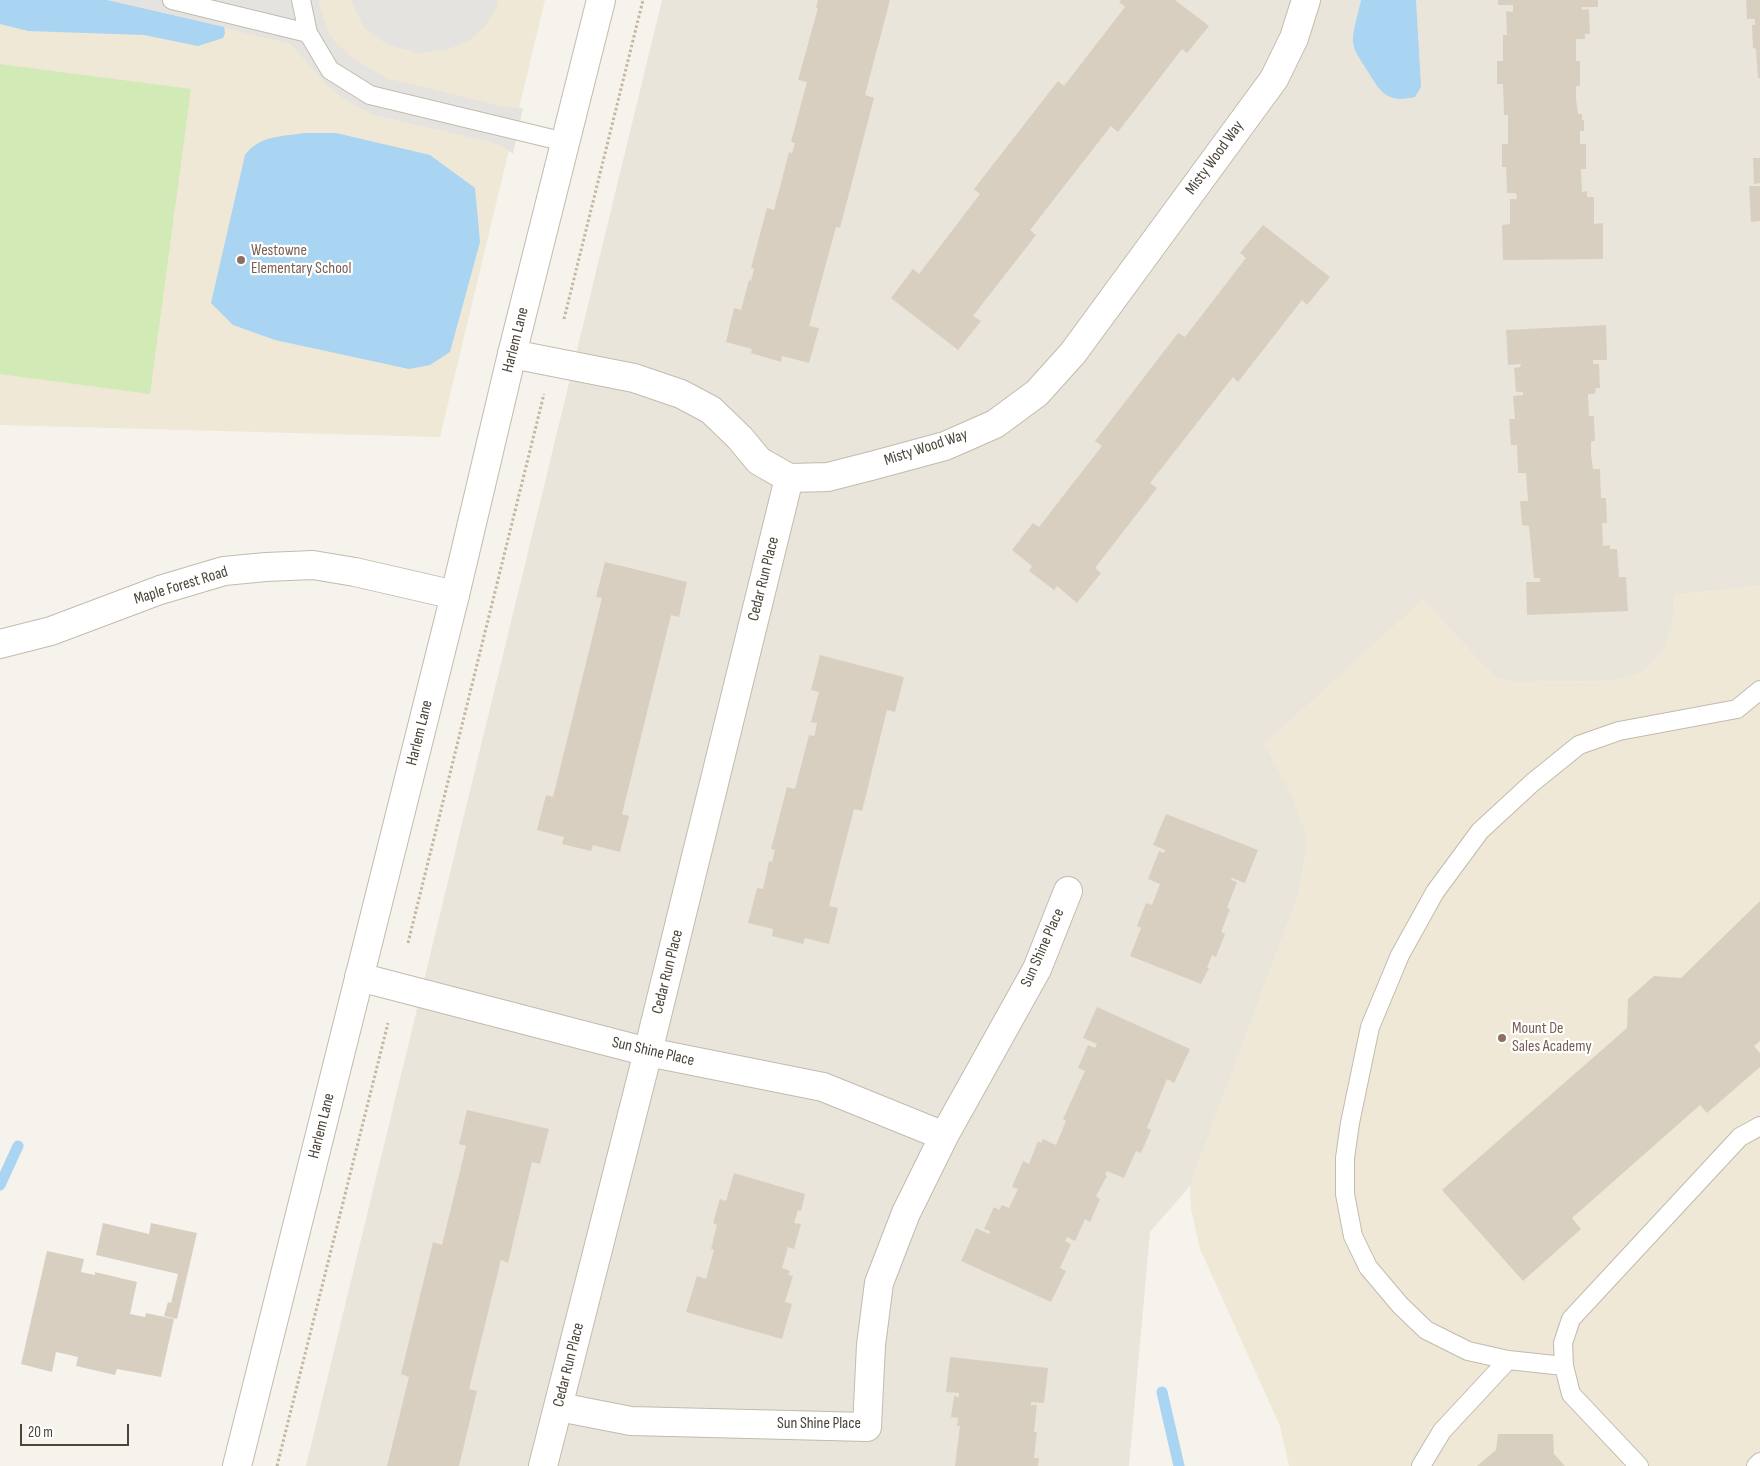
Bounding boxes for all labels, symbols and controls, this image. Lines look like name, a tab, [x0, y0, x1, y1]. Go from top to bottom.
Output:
street label: Misty Wood Way	[1182, 117, 1248, 199]
place label: Westowne Elementary School	[251, 241, 351, 279]
marker: Westowne Elementary School	[235, 254, 247, 266]
street label: Harlem Lane	[499, 305, 533, 375]
street label: Misty Wood Way	[882, 425, 970, 471]
street label: Cedar Run Place	[744, 535, 784, 623]
street label: Maple Forest Road	[132, 563, 230, 609]
street label: Harlem Lane	[403, 698, 437, 768]
street label: Sun Shine Place	[1017, 906, 1069, 990]
street label: Cedar Run Place	[648, 928, 688, 1016]
place label: Mount De Sales Academy	[1512, 1019, 1592, 1057]
marker: Mount De Sales Academy	[1496, 1032, 1508, 1044]
street label: Sun Shine Place	[610, 1033, 696, 1071]
street label: Harlem Lane	[305, 1091, 339, 1161]
street label: Cedar Run Place	[549, 1321, 589, 1409]
scale bar	[22, 1414, 131, 1446]
street label: Sun Shine Place	[777, 1414, 861, 1434]
text: 20 m	[28, 1423, 53, 1442]

